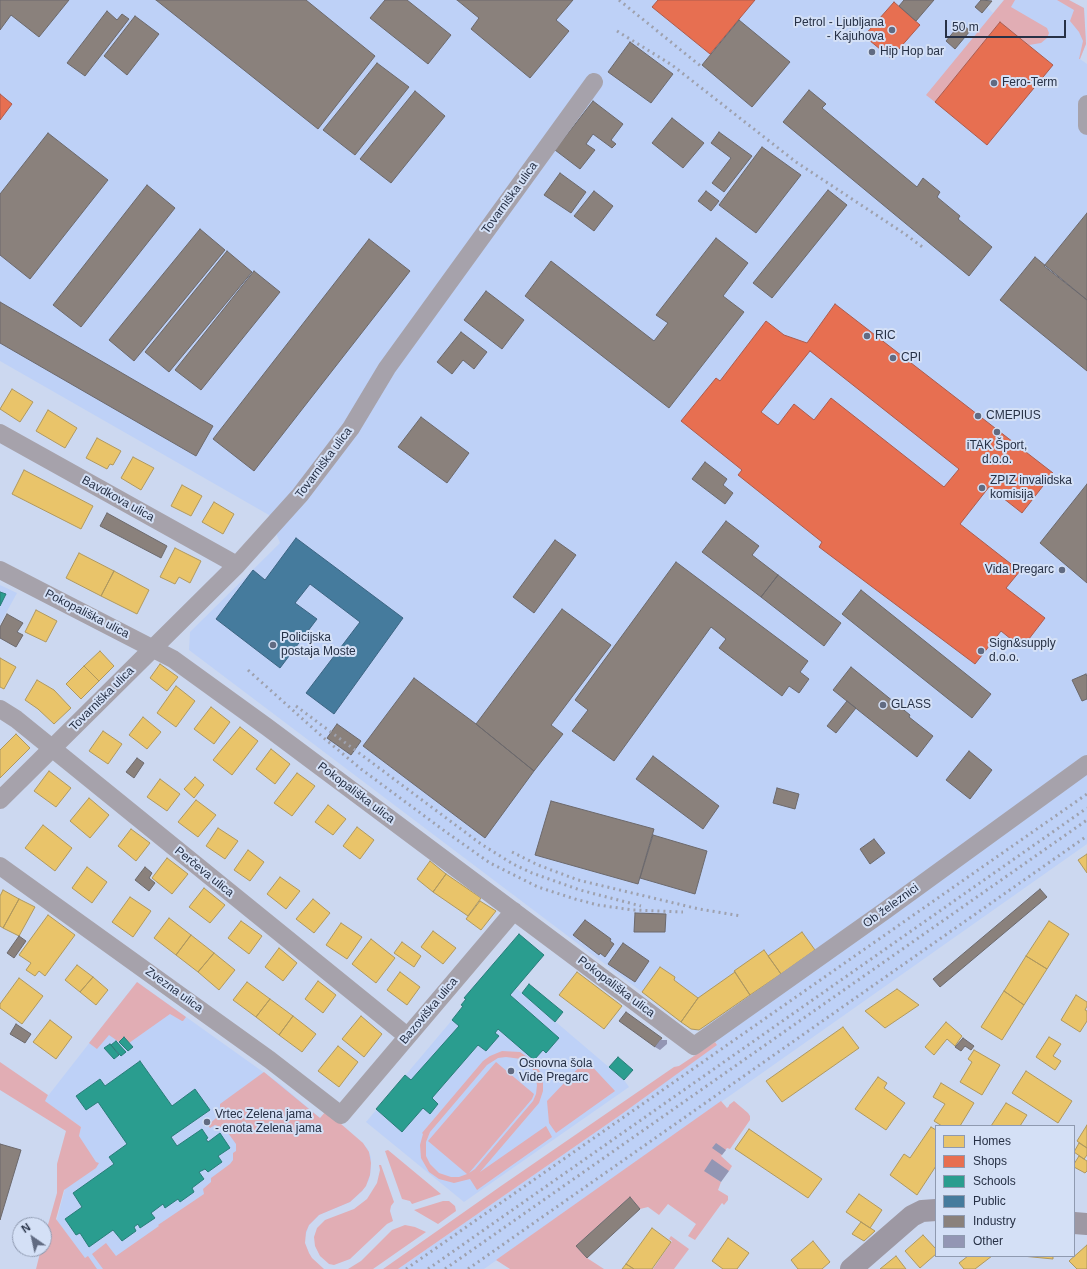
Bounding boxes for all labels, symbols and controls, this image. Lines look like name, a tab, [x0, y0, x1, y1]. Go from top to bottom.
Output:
scale bar	[947, 12, 1068, 38]
place label: Petrol - Ljubljana - Kajuhova	[794, 16, 884, 44]
text: 50 m	[952, 20, 979, 34]
marker: Petrol - Ljubljana - Kajuhova	[887, 25, 897, 35]
place label: Hip Hop bar	[880, 45, 944, 59]
marker: Hip Hop bar	[867, 47, 877, 57]
place label: Fero-Term	[1002, 76, 1057, 90]
marker: Fero-Term	[989, 78, 999, 88]
street label: Tovarniška ulica	[479, 159, 541, 237]
place label: RIC	[875, 329, 896, 343]
marker: RIC	[862, 331, 872, 341]
place label: CPI	[901, 351, 921, 365]
marker: CPI	[888, 353, 898, 363]
place label: CMEPIUS	[986, 409, 1041, 423]
marker: CMEPIUS	[973, 411, 983, 421]
street label: Tovarniška ulica	[293, 425, 355, 501]
marker: iTAK Šport, d.o.o.	[992, 427, 1002, 437]
place label: iTAK Šport, d.o.o.	[967, 439, 1027, 467]
street label: Bavdkova ulica	[79, 473, 157, 525]
place label: ZPIZ invalidska komisija	[990, 474, 1072, 502]
marker: ZPIZ invalidska komisija	[977, 483, 987, 493]
place label: Vida Pregarc	[985, 563, 1054, 577]
marker: Vida Pregarc	[1057, 565, 1067, 575]
street label: Pokopališka ulica	[42, 587, 132, 641]
place label: Policijska postaja Moste	[281, 631, 356, 659]
place label: Sign&supply d.o.o.	[989, 637, 1056, 665]
marker: Policijska postaja Moste	[268, 640, 278, 650]
marker: Sign&supply d.o.o.	[976, 646, 986, 656]
street label: Tovarniška ulica	[67, 664, 137, 734]
place label: GLASS	[891, 698, 931, 712]
marker: GLASS	[878, 700, 888, 710]
street label: Pokopališka ulica	[315, 759, 397, 827]
street label: Perčeva ulica	[171, 844, 237, 900]
street label: Ob železnici	[860, 881, 922, 931]
street label: Pokopališka ulica	[575, 953, 657, 1021]
street label: Zvezna ulica	[143, 964, 205, 1016]
street label: Bazoviška ulica	[397, 975, 461, 1047]
place label: Osnovna šola Vide Pregarc	[519, 1057, 592, 1085]
marker: Osnovna šola Vide Pregarc	[506, 1066, 516, 1076]
place label: Vrtec Zelena jama - enota Zelena jama	[215, 1108, 322, 1136]
marker: Vrtec Zelena jama - enota Zelena jama	[202, 1117, 212, 1127]
legend	[935, 1125, 1075, 1257]
text: Homes	[973, 1134, 1011, 1148]
text: Shops	[973, 1154, 1007, 1168]
text: Schools	[973, 1174, 1016, 1188]
text: Public	[973, 1194, 1006, 1208]
text: Industry	[973, 1214, 1016, 1228]
north arrow	[12, 1217, 52, 1257]
text: N	[19, 1221, 32, 1235]
text: Other	[973, 1234, 1003, 1248]

